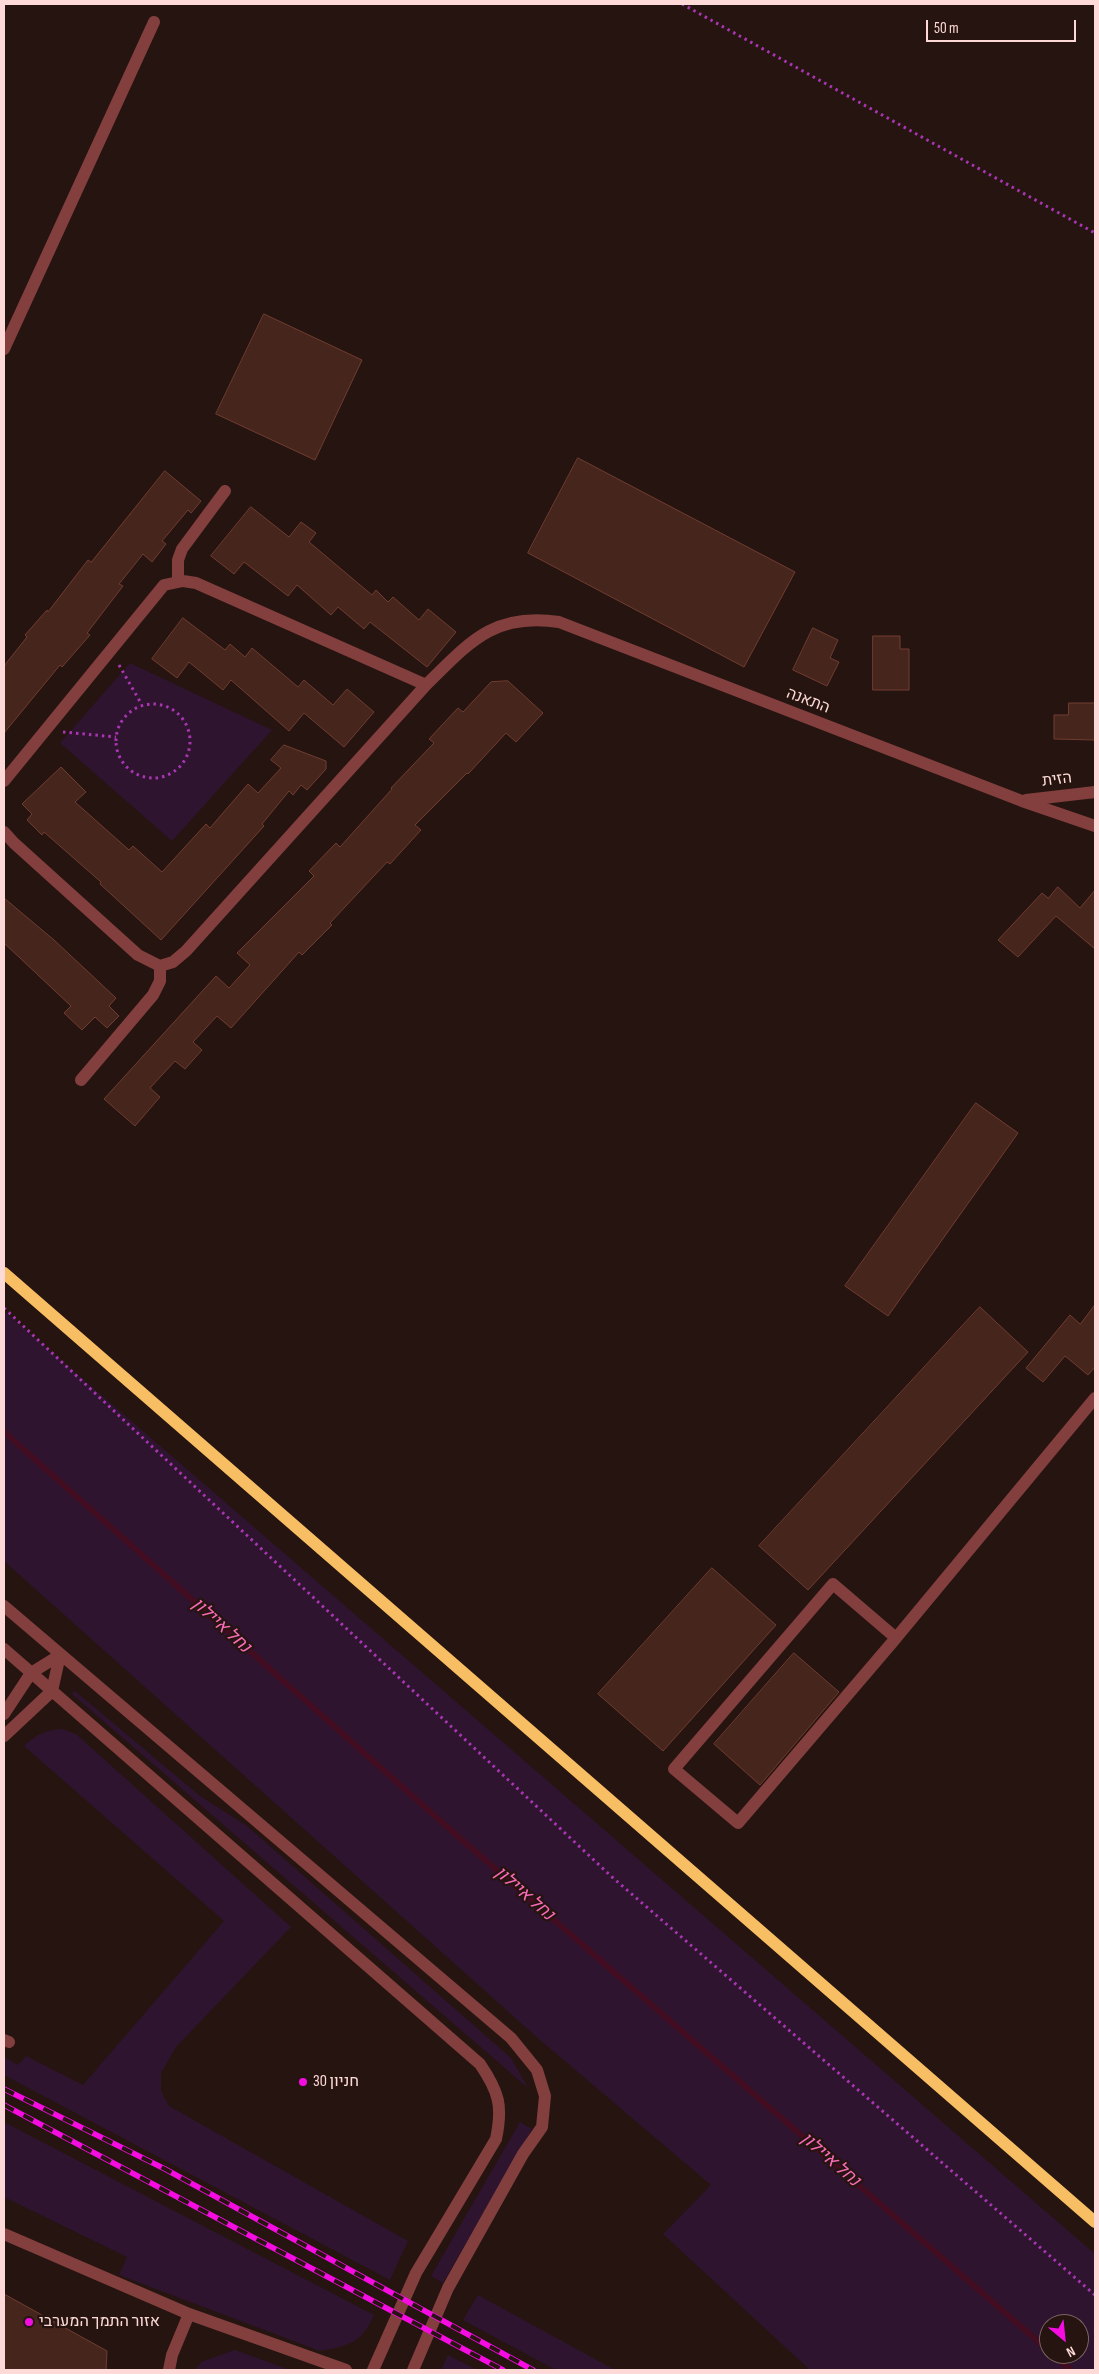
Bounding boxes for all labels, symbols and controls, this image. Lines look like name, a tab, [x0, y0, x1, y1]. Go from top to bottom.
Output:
scale bar	[929, 10, 1079, 42]
text: 50 m	[934, 19, 959, 38]
street label: התאנה	[784, 684, 832, 718]
street label: הזית	[1041, 769, 1073, 791]
water label: נחל איילון	[187, 1594, 255, 1658]
water label: נחל איילון	[490, 1862, 558, 1926]
place label: חניון 30	[313, 2072, 359, 2092]
marker: חניון 30	[297, 2076, 309, 2088]
water label: נחל איילון	[796, 2128, 864, 2192]
place label: אזור התמך המערבי	[39, 2312, 160, 2332]
north arrow	[1039, 2314, 1089, 2364]
marker: אזור התמך המערבי	[23, 2316, 35, 2328]
text: N	[1064, 2343, 1078, 2361]

